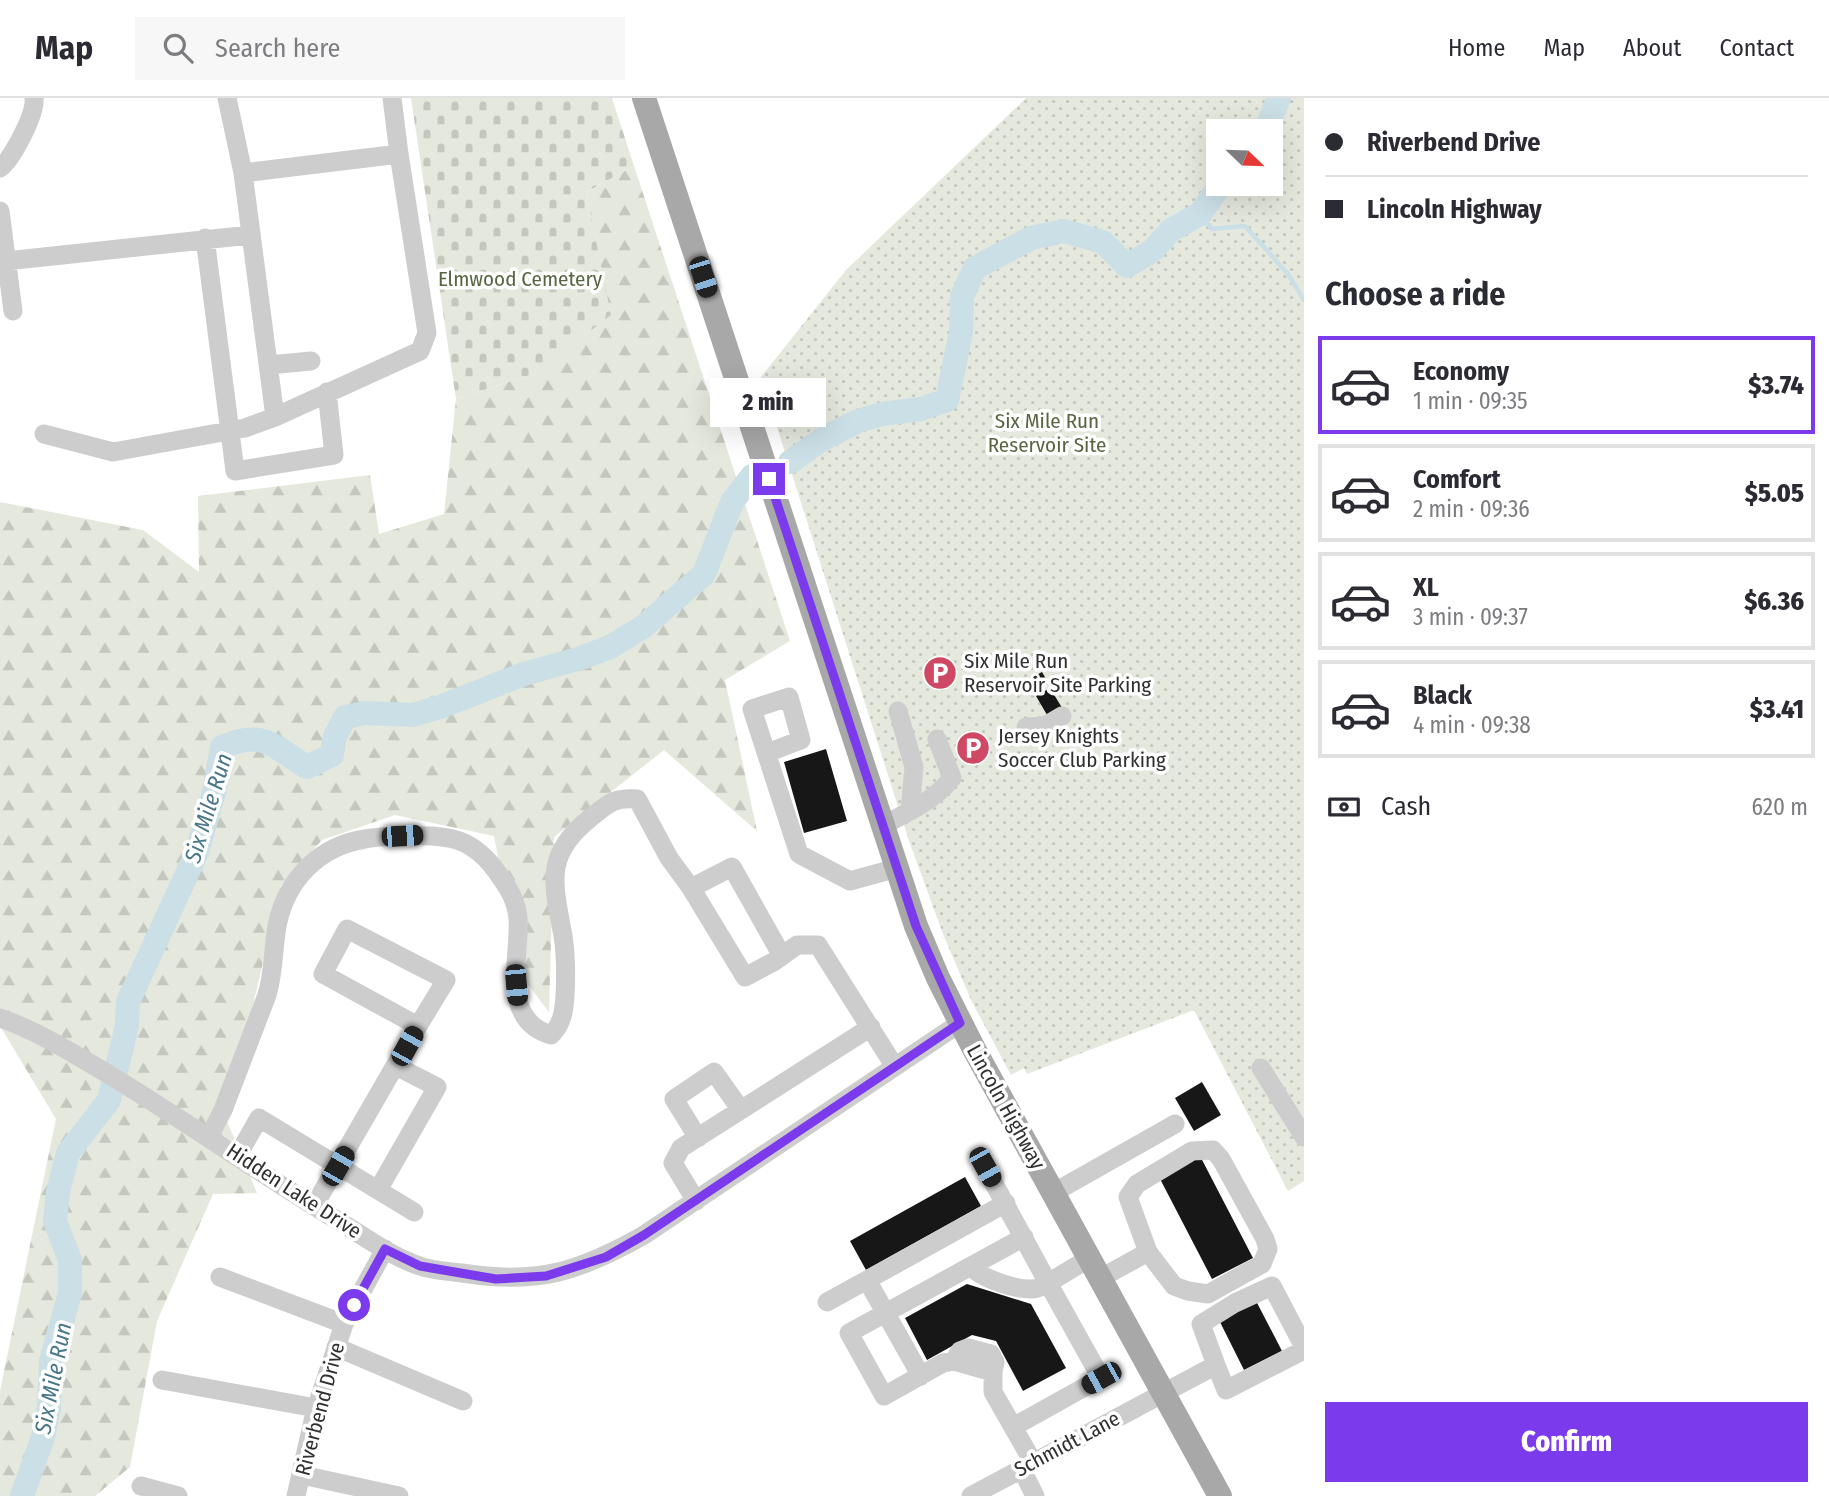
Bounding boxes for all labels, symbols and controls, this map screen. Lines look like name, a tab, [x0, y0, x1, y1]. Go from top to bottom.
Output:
search box	[135, 17, 625, 80]
text: Map	[35, 28, 93, 68]
icon: search	[159, 29, 197, 67]
text: Search here	[215, 33, 340, 64]
text: Home	[1448, 34, 1505, 62]
text: Map	[1543, 34, 1585, 62]
text: About	[1623, 34, 1681, 62]
text: Contact	[1719, 34, 1794, 62]
north arrow	[1206, 119, 1283, 196]
map controls	[1206, 119, 1283, 196]
text: Riverbend Drive	[1367, 127, 1540, 158]
text: Lincoln Highway	[1367, 194, 1542, 225]
car	[687, 254, 720, 300]
park label: Elmwood Cemetery	[438, 266, 603, 292]
text: Choose a ride	[1325, 275, 1506, 313]
icon: car	[1329, 354, 1392, 417]
text: Economy	[1413, 356, 1509, 387]
text: $3.74	[1748, 370, 1804, 401]
callout: 2 min	[711, 378, 827, 426]
text: 1 min · 09:35	[1413, 387, 1528, 415]
text: 2 min	[743, 388, 793, 416]
park label: Six Mile Run Reservoir Site	[988, 408, 1106, 458]
icon: car	[1329, 462, 1392, 525]
route end	[753, 463, 785, 495]
text: Comfort	[1413, 464, 1501, 495]
text: $5.05	[1745, 478, 1804, 509]
text: 2 min · 09:36	[1413, 495, 1530, 523]
icon: car	[1329, 570, 1392, 633]
text: XL	[1413, 572, 1439, 603]
text: $6.36	[1744, 586, 1804, 617]
text: 3 min · 09:37	[1413, 603, 1528, 631]
place label: Six Mile Run Reservoir Site Parking	[964, 648, 1151, 698]
parking icon: Six Mile Run Reservoir Site Parking	[921, 654, 959, 692]
icon: car	[1329, 678, 1392, 741]
text: Black	[1413, 680, 1472, 711]
text: $3.41	[1750, 694, 1804, 725]
text: 4 min · 09:38	[1413, 711, 1531, 739]
place label: Jersey Knights Soccer Club Parking	[998, 723, 1166, 773]
parking icon: Jersey Knights Soccer Club Parking	[954, 729, 992, 767]
water label: Six Mile Run	[178, 750, 238, 867]
icon: cash	[1325, 788, 1363, 826]
text: Cash	[1381, 791, 1431, 822]
text: 620 m	[1752, 793, 1808, 821]
car	[381, 824, 424, 848]
car	[504, 963, 529, 1007]
car	[388, 1023, 427, 1069]
street label: Lincoln Highway	[961, 1040, 1051, 1174]
street label: Hidden Lake Drive	[222, 1138, 366, 1244]
car	[319, 1143, 358, 1189]
car	[966, 1144, 1005, 1190]
route start	[338, 1289, 370, 1321]
water label: Six Mile Run	[28, 1320, 78, 1437]
street label: Riverbend Drive	[290, 1339, 350, 1479]
car	[1078, 1359, 1125, 1397]
button: Confirm	[1325, 1402, 1808, 1482]
street label: Schmidt Lane	[1010, 1405, 1124, 1483]

